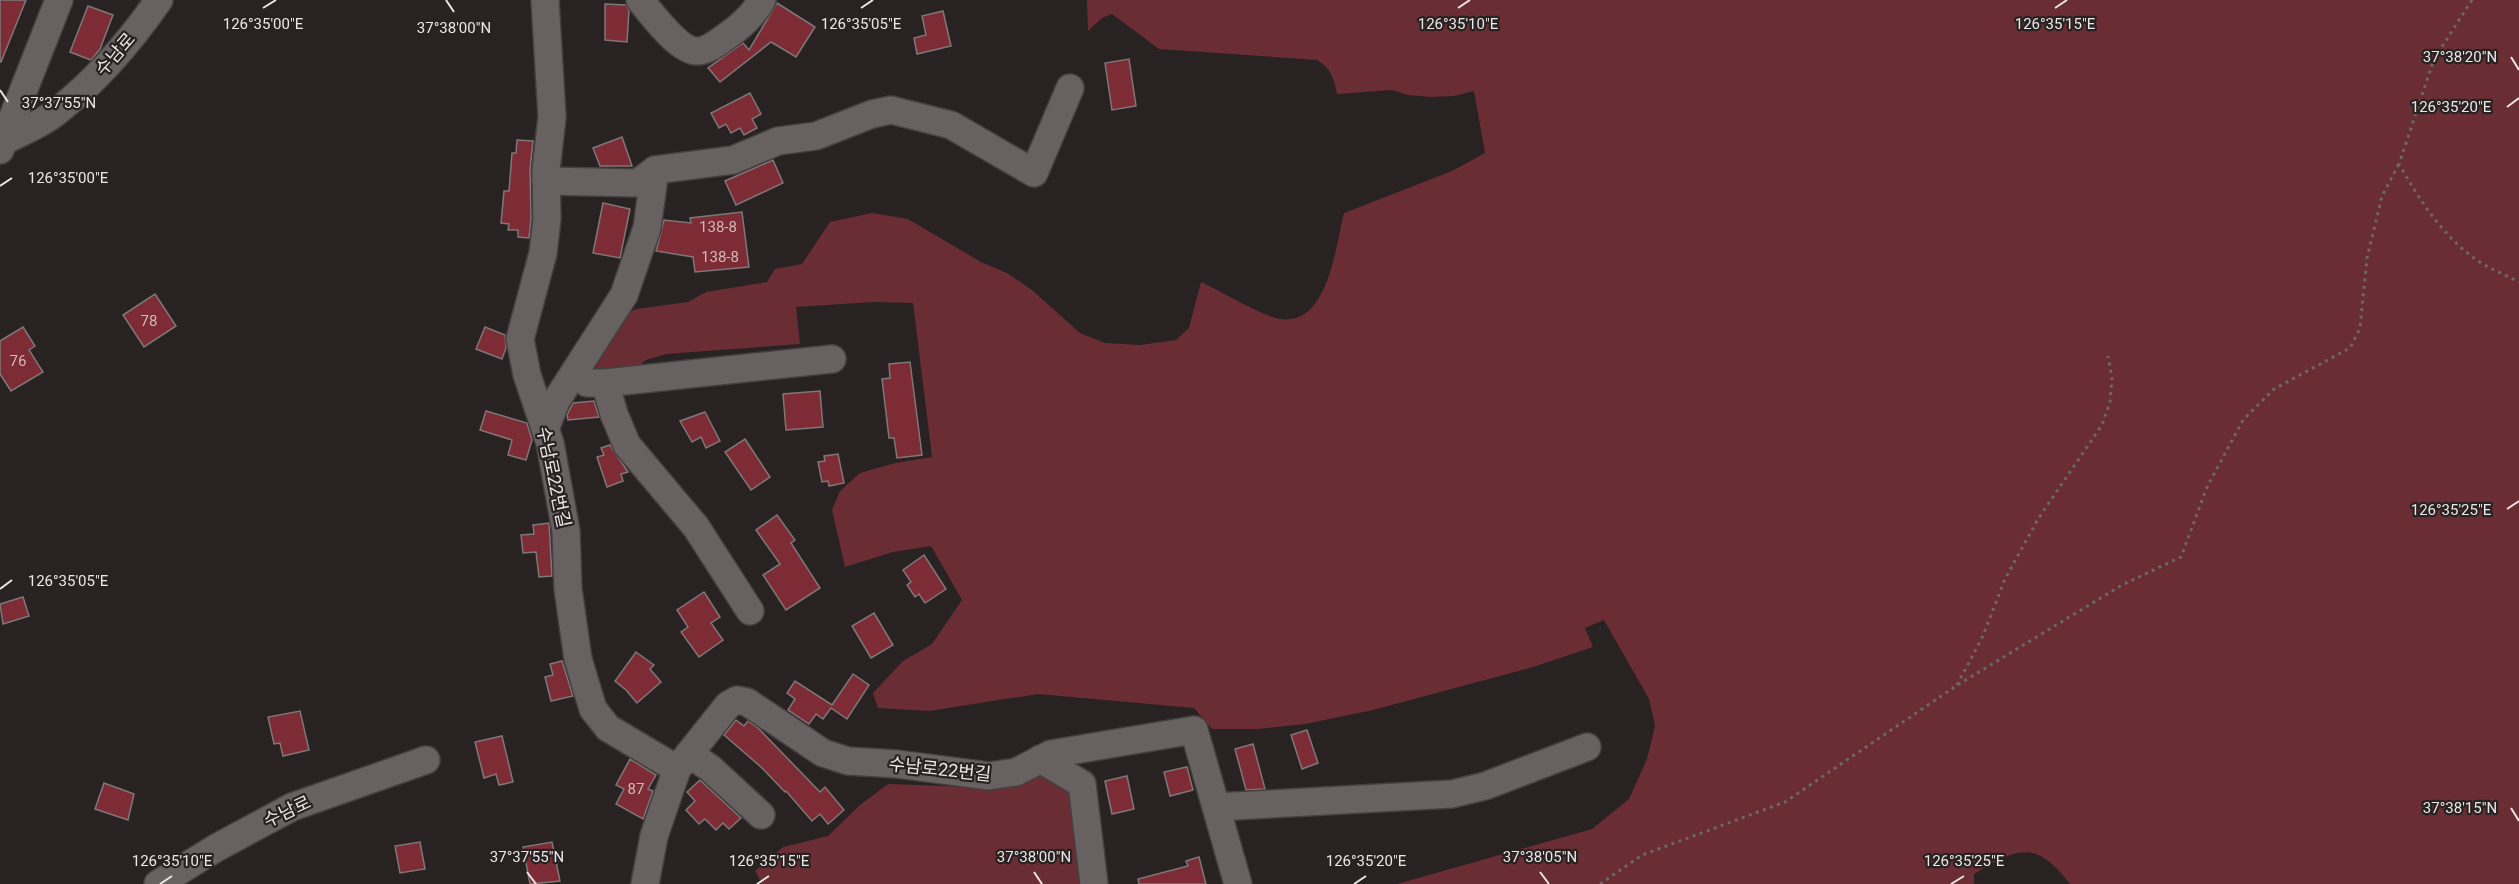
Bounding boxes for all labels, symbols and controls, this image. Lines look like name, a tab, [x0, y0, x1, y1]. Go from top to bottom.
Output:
text: 126°35'00"E	[223, 15, 304, 33]
text: 126°35'05"E	[821, 15, 902, 33]
text: 126°35'10"E	[1418, 15, 1499, 33]
text: 126°35'15"E	[2015, 15, 2096, 33]
text: 37°38'00"N	[417, 19, 491, 37]
street label: 수남로	[91, 28, 139, 80]
text: 37°38'20"N	[2423, 48, 2497, 66]
text: 37°37'55"N	[22, 94, 96, 112]
text: 126°35'20"E	[2411, 98, 2492, 116]
text: 126°35'00"E	[28, 169, 109, 187]
house number: 138-8	[699, 218, 737, 236]
house number: 138-8	[701, 248, 739, 266]
house number: 78	[141, 312, 157, 330]
house number: 76	[10, 352, 26, 370]
street label: 수남로22번길	[533, 424, 575, 530]
text: 126°35'25"E	[2411, 501, 2492, 519]
text: 126°35'05"E	[28, 572, 109, 590]
street label: 수남로22번길	[888, 753, 992, 785]
house number: 87	[628, 780, 644, 798]
street label: 수남로	[260, 791, 314, 831]
text: 37°38'15"N	[2423, 799, 2497, 817]
text: 37°37'55"N	[490, 848, 564, 866]
text: 37°38'00"N	[997, 848, 1071, 866]
text: 37°38'05"N	[1503, 848, 1577, 866]
text: 126°35'10"E	[132, 852, 213, 870]
text: 126°35'15"E	[729, 852, 810, 870]
text: 126°35'20"E	[1326, 852, 1407, 870]
text: 126°35'25"E	[1924, 852, 2005, 870]

